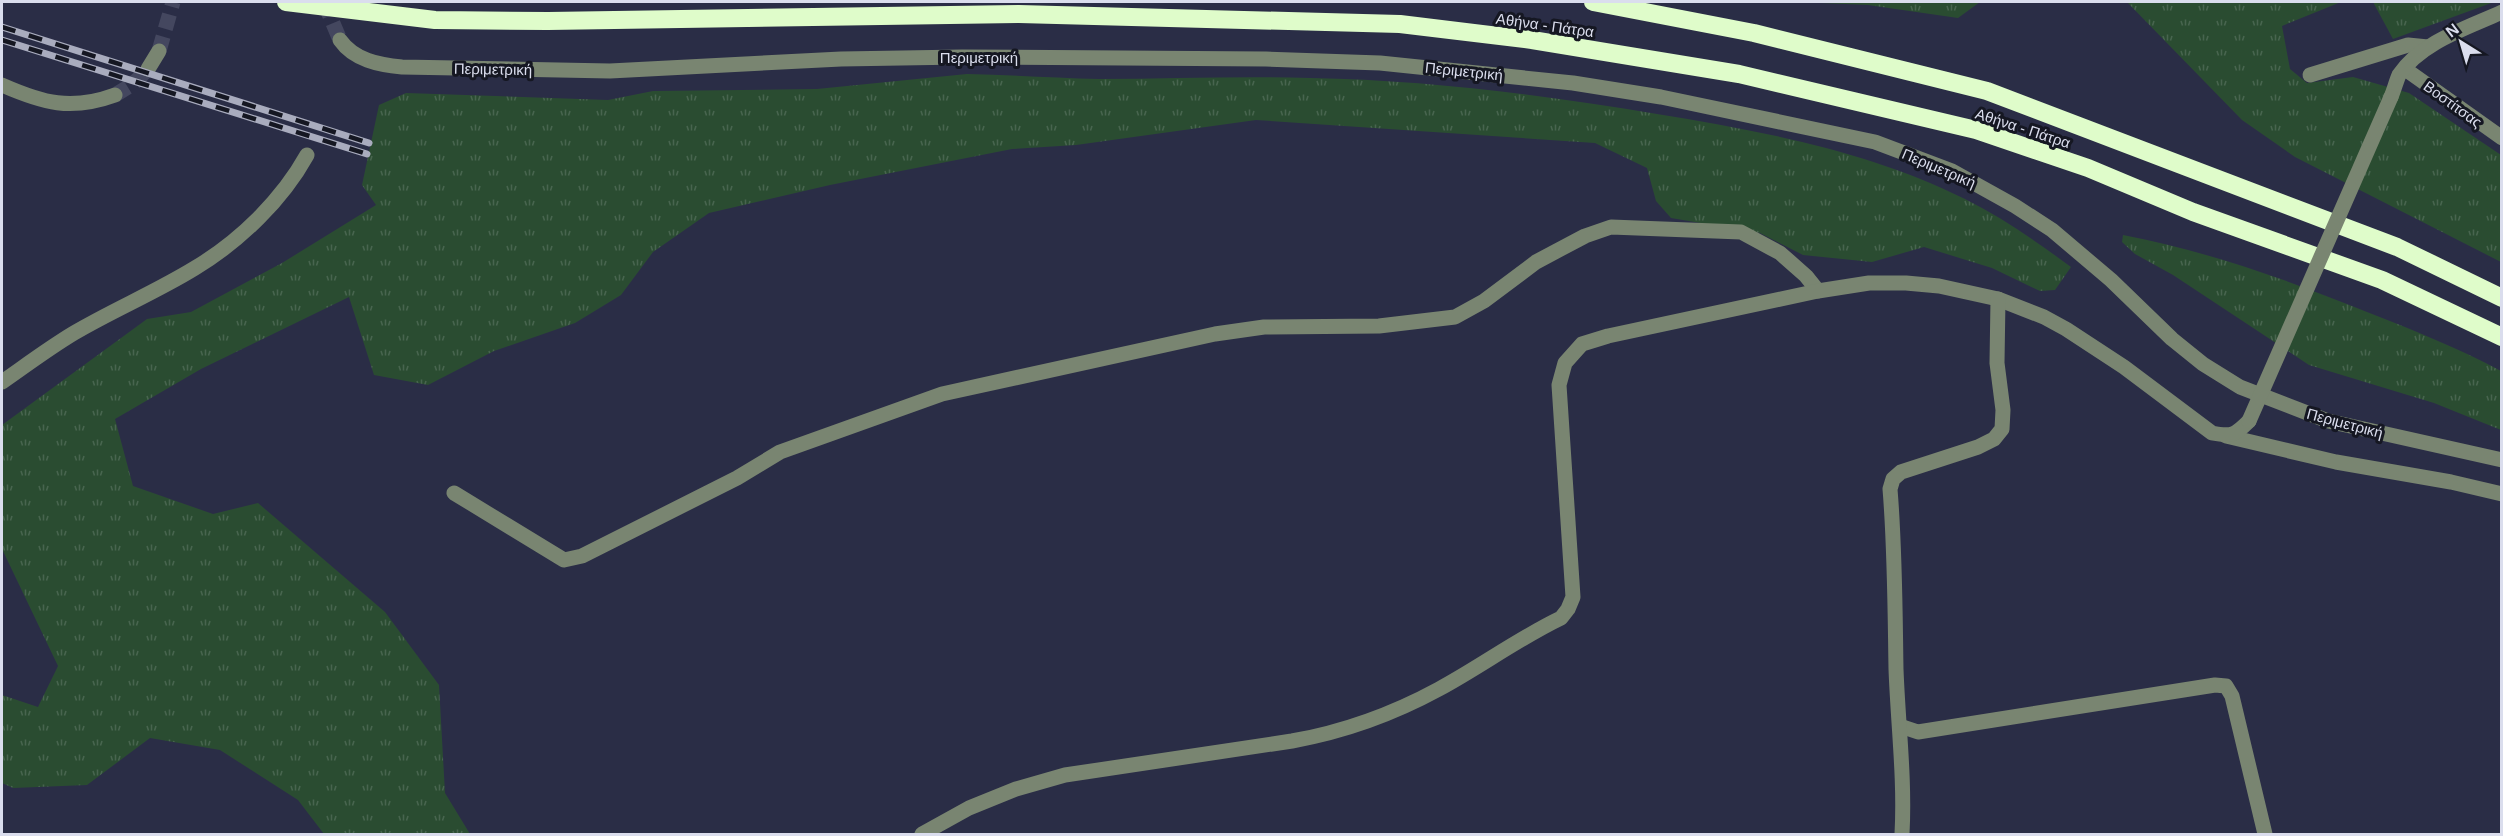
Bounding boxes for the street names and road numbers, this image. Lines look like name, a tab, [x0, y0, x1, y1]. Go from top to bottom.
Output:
street label: Αθήνα - Πάτρα	[1495, 10, 1595, 40]
street label: Περιμετρική	[940, 49, 1018, 66]
street label: Περιμετρική	[1424, 58, 1504, 84]
street label: Περιμετρική	[454, 60, 532, 78]
street label: Βοστίτσας	[2421, 77, 2485, 131]
street label: Αθήνα - Πάτρα	[1973, 105, 2073, 151]
street label: Περιμετρική	[1900, 145, 1978, 191]
street label: Περιμετρική	[2305, 405, 2385, 441]

